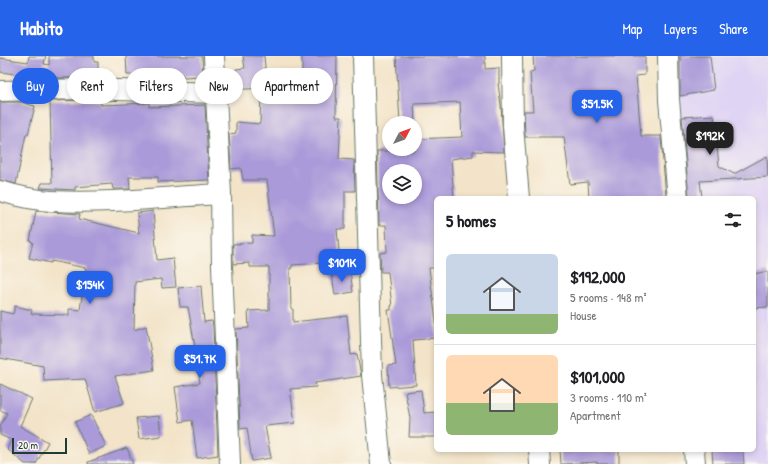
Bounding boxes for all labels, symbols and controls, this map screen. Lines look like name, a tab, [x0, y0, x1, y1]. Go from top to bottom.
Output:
text: Habito	[20, 15, 63, 41]
text: Map	[622, 19, 642, 38]
text: Layers	[664, 19, 697, 38]
text: Share	[719, 19, 748, 38]
chip: Buy	[12, 68, 59, 104]
chip: Rent	[67, 68, 118, 104]
chip: Filters	[126, 68, 187, 104]
chip: New	[195, 68, 243, 104]
chip: Apartment	[251, 68, 333, 104]
pin: $51.5K	[564, 90, 630, 124]
text: $51.5K	[581, 94, 613, 112]
north arrow	[382, 116, 422, 156]
map controls	[382, 116, 422, 204]
pin: $192K	[682, 122, 738, 156]
text: $192K	[696, 126, 724, 144]
button: layers	[382, 164, 422, 204]
text: 5 homes	[446, 209, 496, 232]
icon: filters	[722, 209, 744, 231]
pin: $101K	[314, 249, 370, 283]
text: $101K	[328, 253, 356, 271]
text: $192,000	[570, 265, 625, 288]
icon: home	[478, 270, 526, 318]
pin: $154K	[62, 271, 118, 305]
text: $154K	[76, 275, 104, 293]
text: 5 rooms · 148 m²	[570, 288, 646, 306]
text: House	[570, 306, 597, 324]
pin: $51.7K	[167, 345, 233, 379]
text: $51.7K	[184, 349, 216, 367]
text: $101,000	[570, 365, 625, 388]
icon: home	[478, 371, 526, 419]
text: 3 rooms · 110 m²	[570, 388, 647, 406]
text: Apartment	[570, 406, 621, 424]
scale bar	[12, 436, 67, 455]
text: 20 m	[18, 438, 38, 452]

